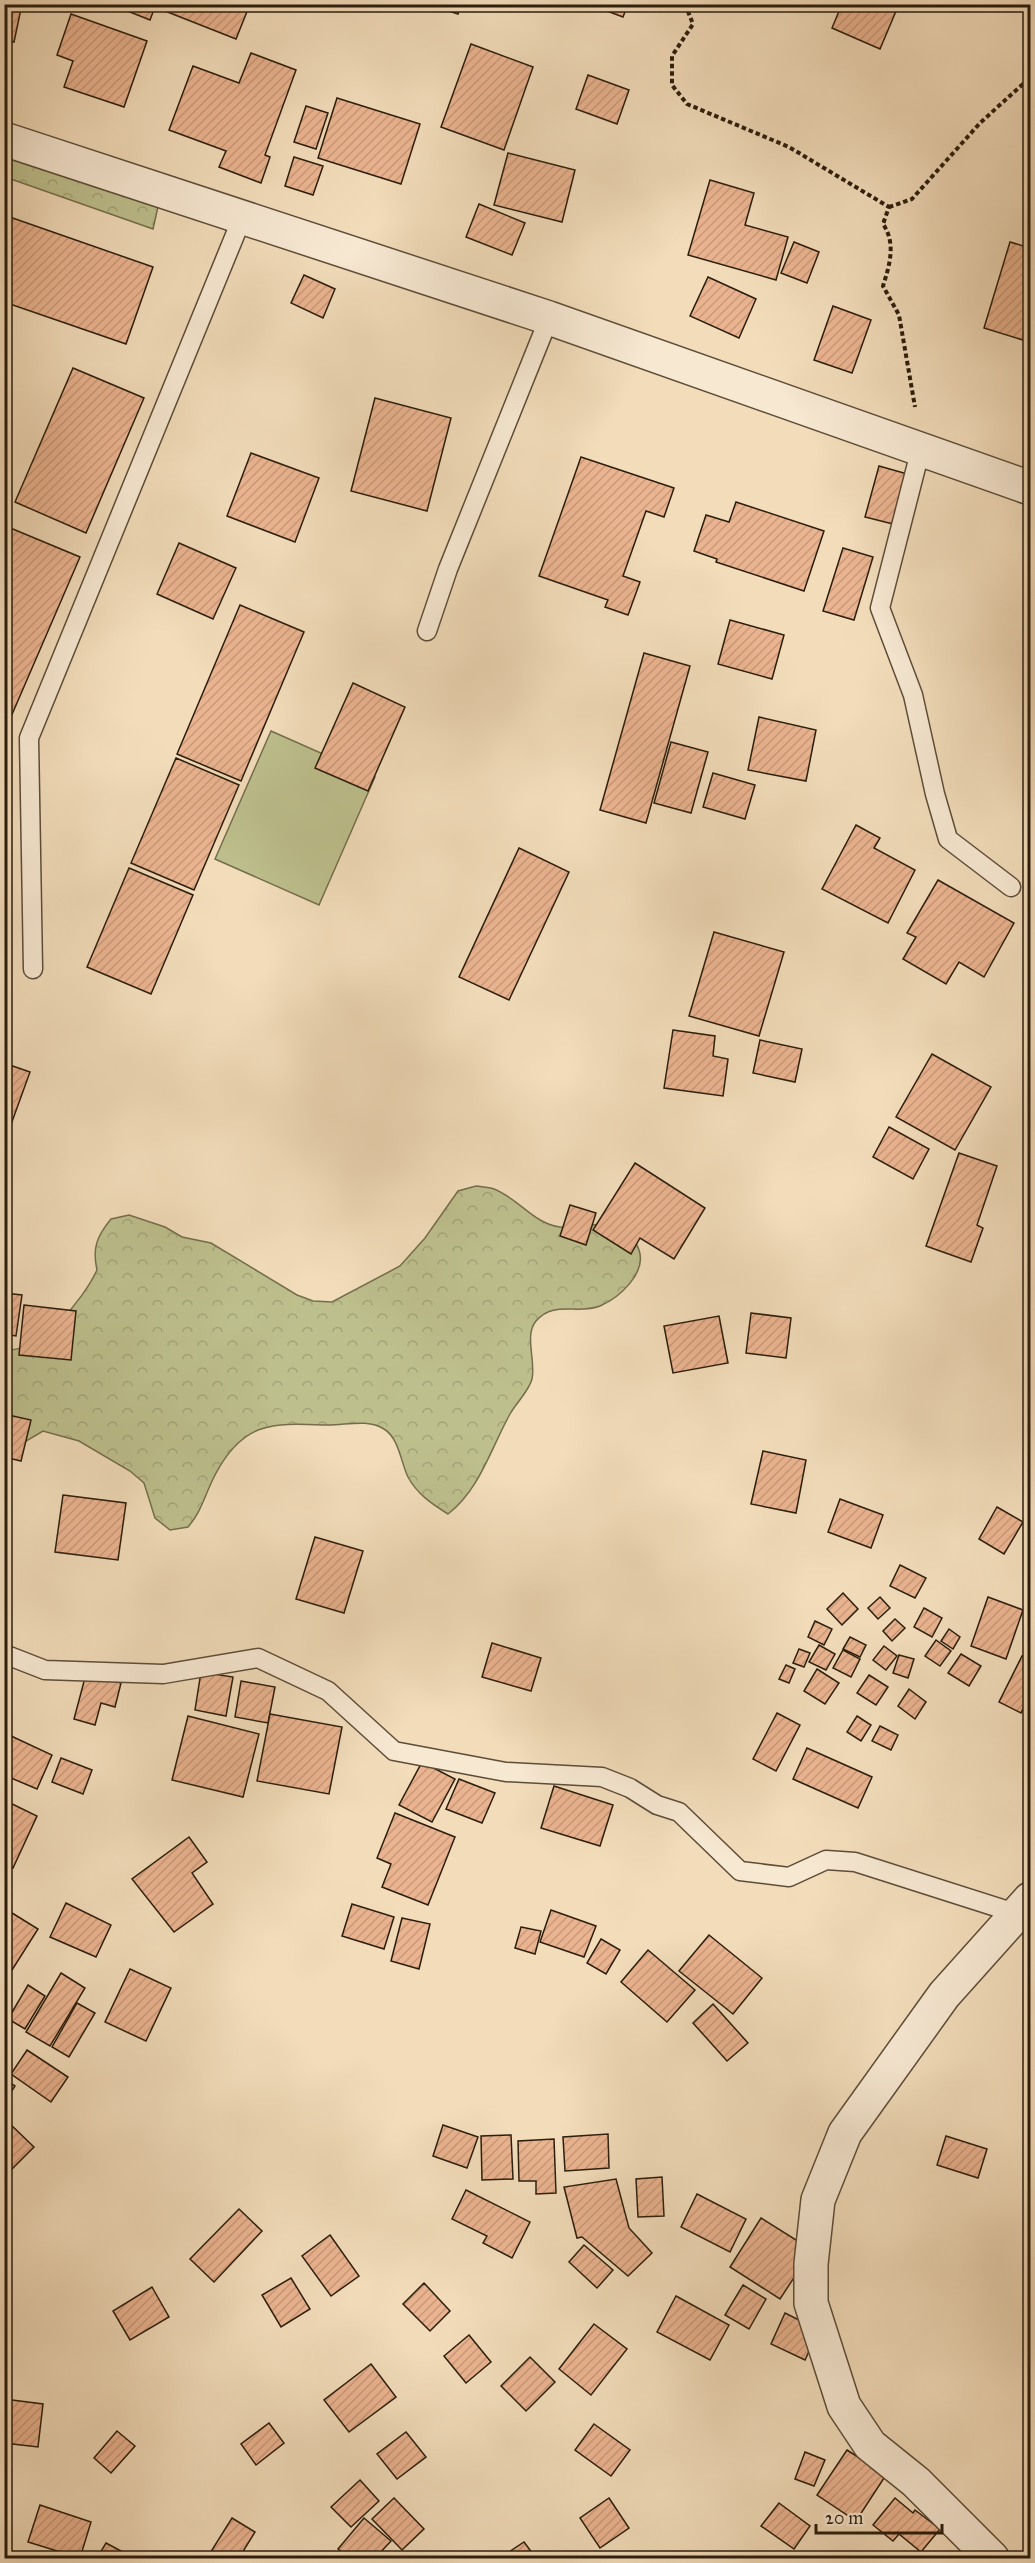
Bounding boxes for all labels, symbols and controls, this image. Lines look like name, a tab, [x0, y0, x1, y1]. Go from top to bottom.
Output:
scale bar	[816, 2497, 942, 2535]
text: 20 m	[825, 2507, 863, 2529]

